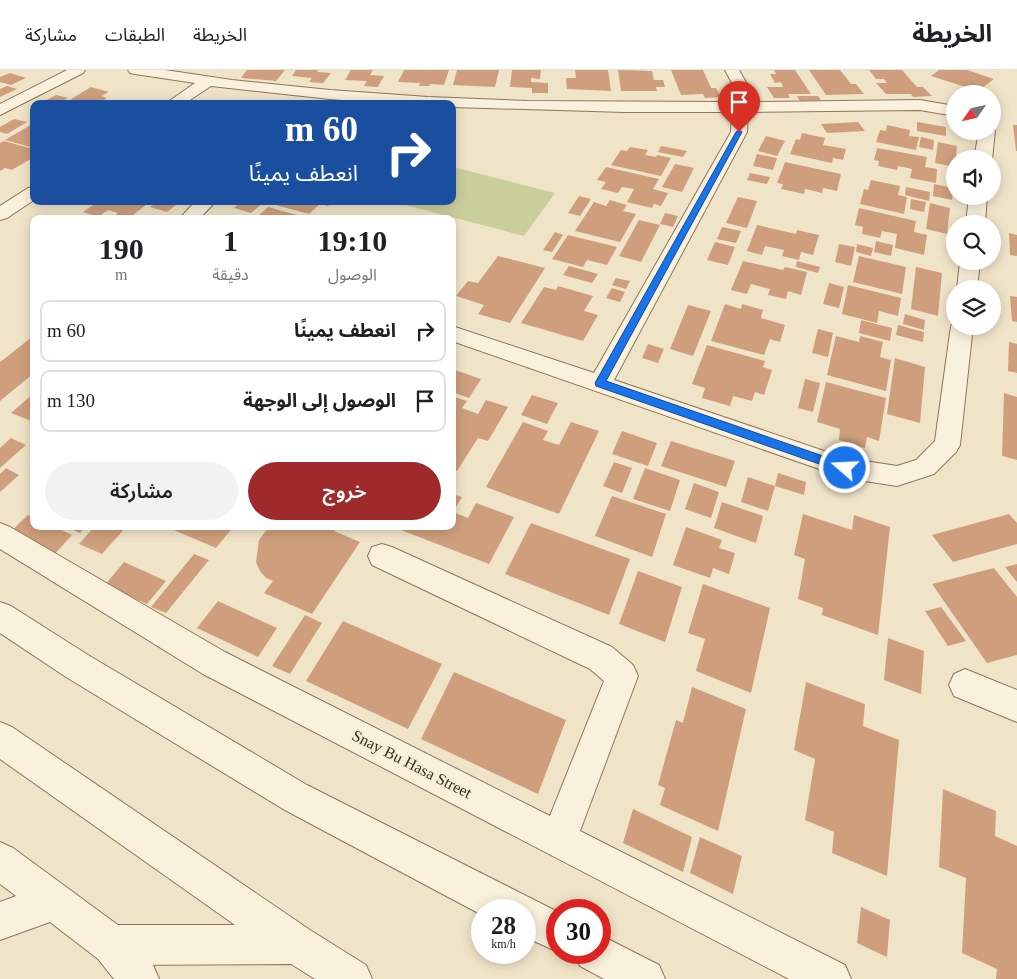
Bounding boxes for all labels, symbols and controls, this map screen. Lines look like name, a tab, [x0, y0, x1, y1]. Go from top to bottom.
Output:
text: الخريطة	[912, 21, 992, 47]
text: مشاركة	[25, 25, 77, 45]
text: الطبقات	[105, 25, 165, 45]
text: الخريطة	[193, 25, 247, 45]
pin	[718, 81, 760, 132]
north arrow	[946, 85, 1001, 140]
map controls	[946, 85, 1001, 335]
icon: arrive	[725, 88, 753, 116]
text: 60 m	[285, 110, 358, 149]
icon: right	[376, 120, 441, 185]
button: sound	[946, 150, 1001, 205]
text: انعطف يمينًا	[249, 161, 358, 186]
button: search	[946, 215, 1001, 270]
text: 1	[223, 224, 238, 257]
text: 19:10	[317, 224, 387, 257]
text: 190	[99, 232, 144, 265]
text: m	[115, 266, 127, 283]
text: دقيقة	[212, 266, 249, 283]
text: الوصول	[328, 266, 377, 283]
button: layers	[946, 280, 1001, 335]
icon: right	[411, 317, 439, 345]
text: 60 m	[47, 320, 86, 341]
text: انعطف يمينًا	[294, 320, 396, 341]
icon: arrive	[411, 387, 439, 415]
text: 130 m	[47, 390, 95, 411]
text: الوصول إلى الوجهة	[243, 390, 396, 411]
position arrow	[818, 441, 870, 493]
button: مشاركة	[45, 462, 238, 520]
button: خروج	[248, 462, 441, 520]
street label: Snay Bu Hasa Street	[349, 726, 475, 803]
speed limit sign: 30	[546, 899, 611, 964]
text: 28	[491, 912, 516, 939]
text: km/h	[491, 937, 516, 951]

